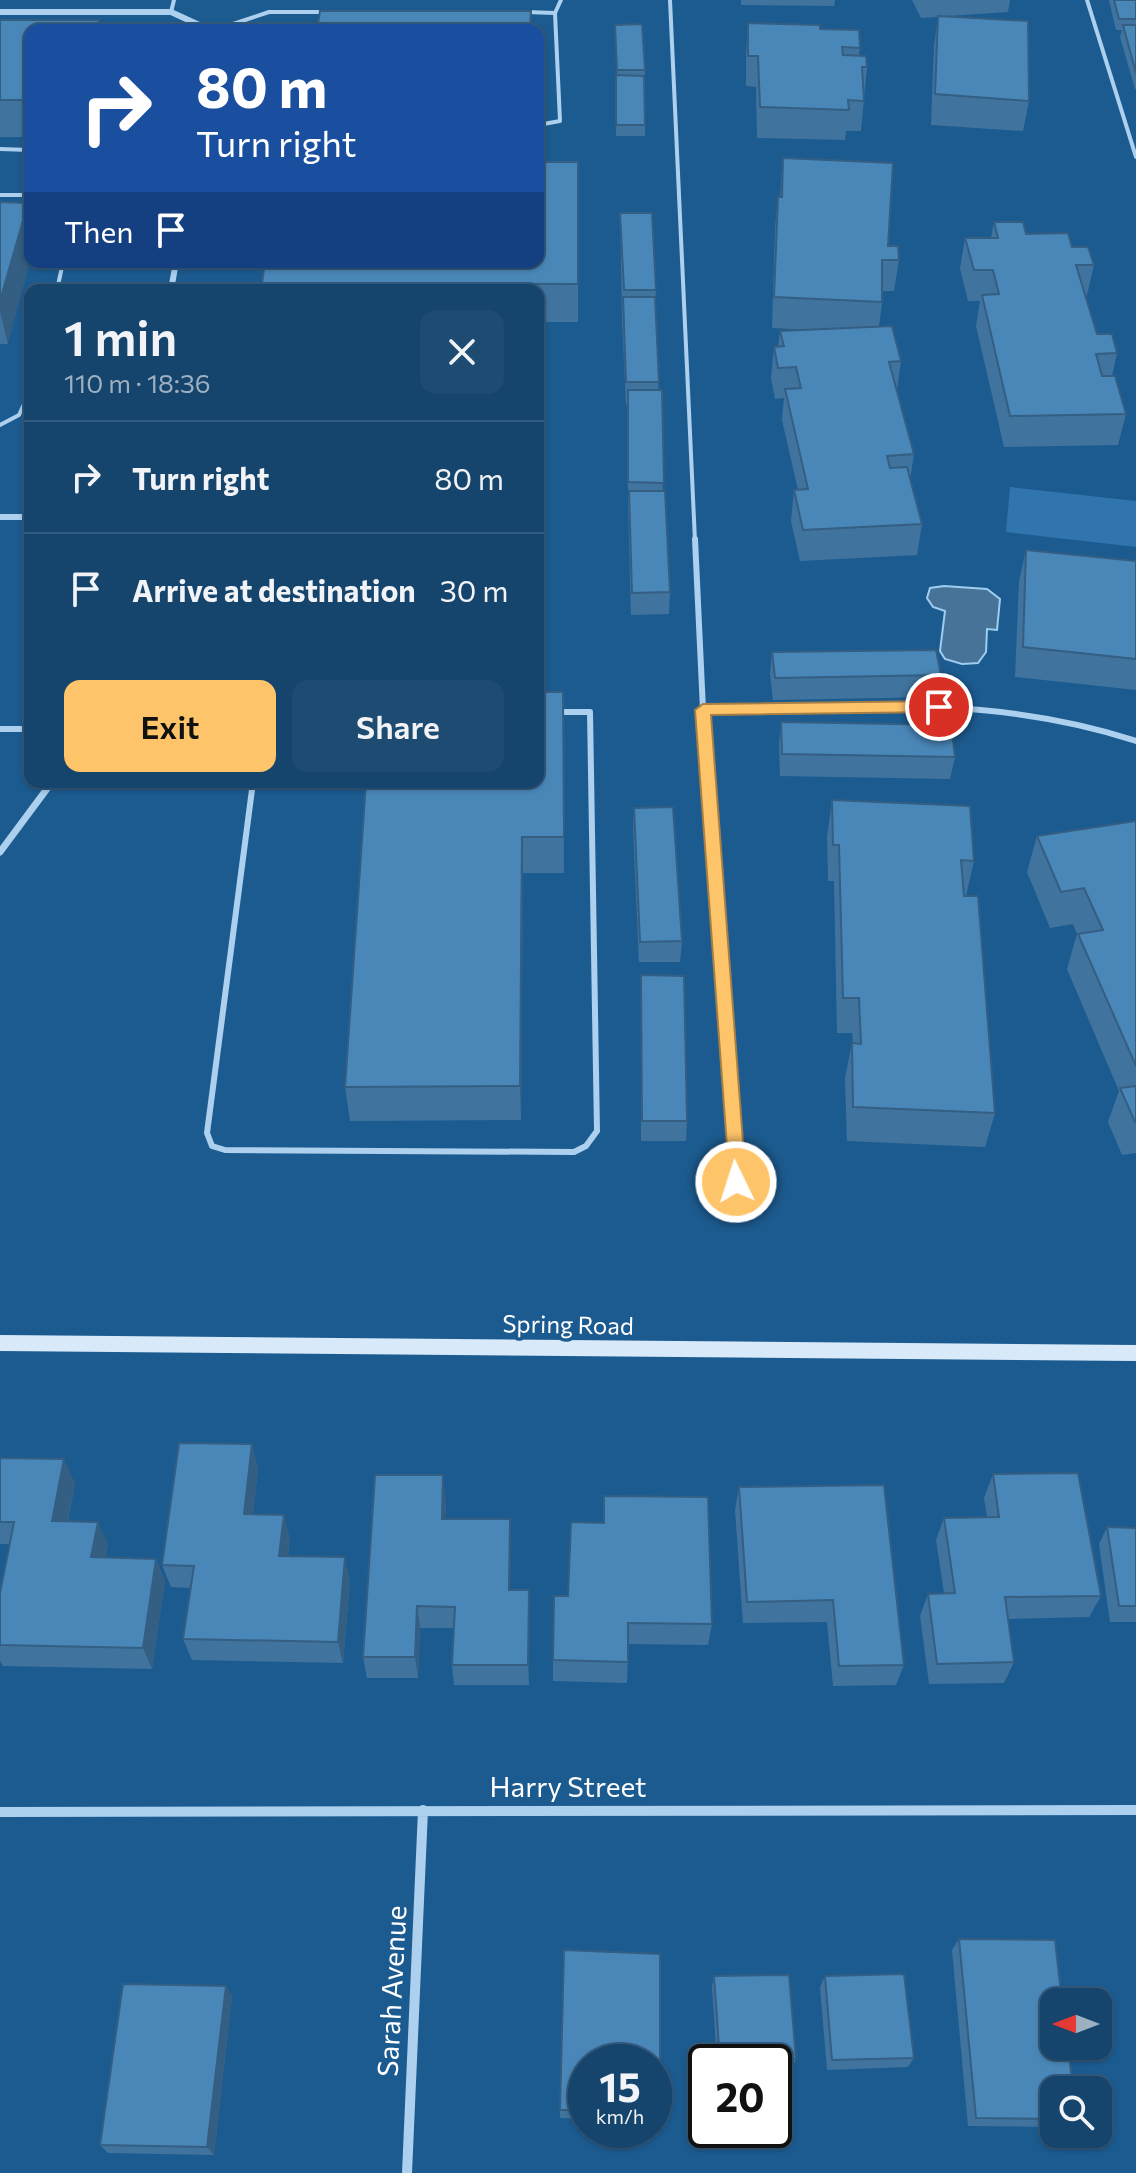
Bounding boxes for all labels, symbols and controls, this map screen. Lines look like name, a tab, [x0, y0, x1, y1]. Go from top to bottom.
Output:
text: 80 m	[196, 51, 327, 120]
icon: right	[64, 56, 168, 160]
text: Turn right	[196, 120, 357, 164]
icon: arrive	[149, 208, 193, 252]
text: Then	[64, 212, 133, 249]
text: 1 min	[64, 307, 177, 366]
button: close	[420, 310, 504, 394]
text: 110 m · 18:36	[64, 367, 211, 398]
icon: right	[64, 455, 108, 499]
text: Turn right	[132, 459, 269, 496]
text: 80 m	[434, 459, 504, 496]
icon: arrive	[64, 567, 108, 611]
text: Arrive at destination	[132, 571, 416, 608]
text: 30 m	[440, 571, 508, 608]
pin	[905, 673, 973, 741]
button: Exit	[64, 680, 276, 772]
button: Share	[292, 680, 504, 772]
icon: arrive	[917, 685, 961, 729]
position arrow	[694, 1140, 778, 1224]
street label: Spring Road	[502, 1308, 634, 1340]
street label: Harry Street	[490, 1769, 647, 1803]
street label: Sarah Avenue	[370, 1905, 412, 2077]
north arrow	[1040, 1988, 1112, 2060]
map controls	[1040, 1988, 1112, 2148]
speed limit sign: 20	[688, 2044, 792, 2148]
text: 15	[599, 2061, 641, 2110]
button: search	[1040, 2076, 1112, 2148]
text: km/h	[596, 2104, 644, 2128]

